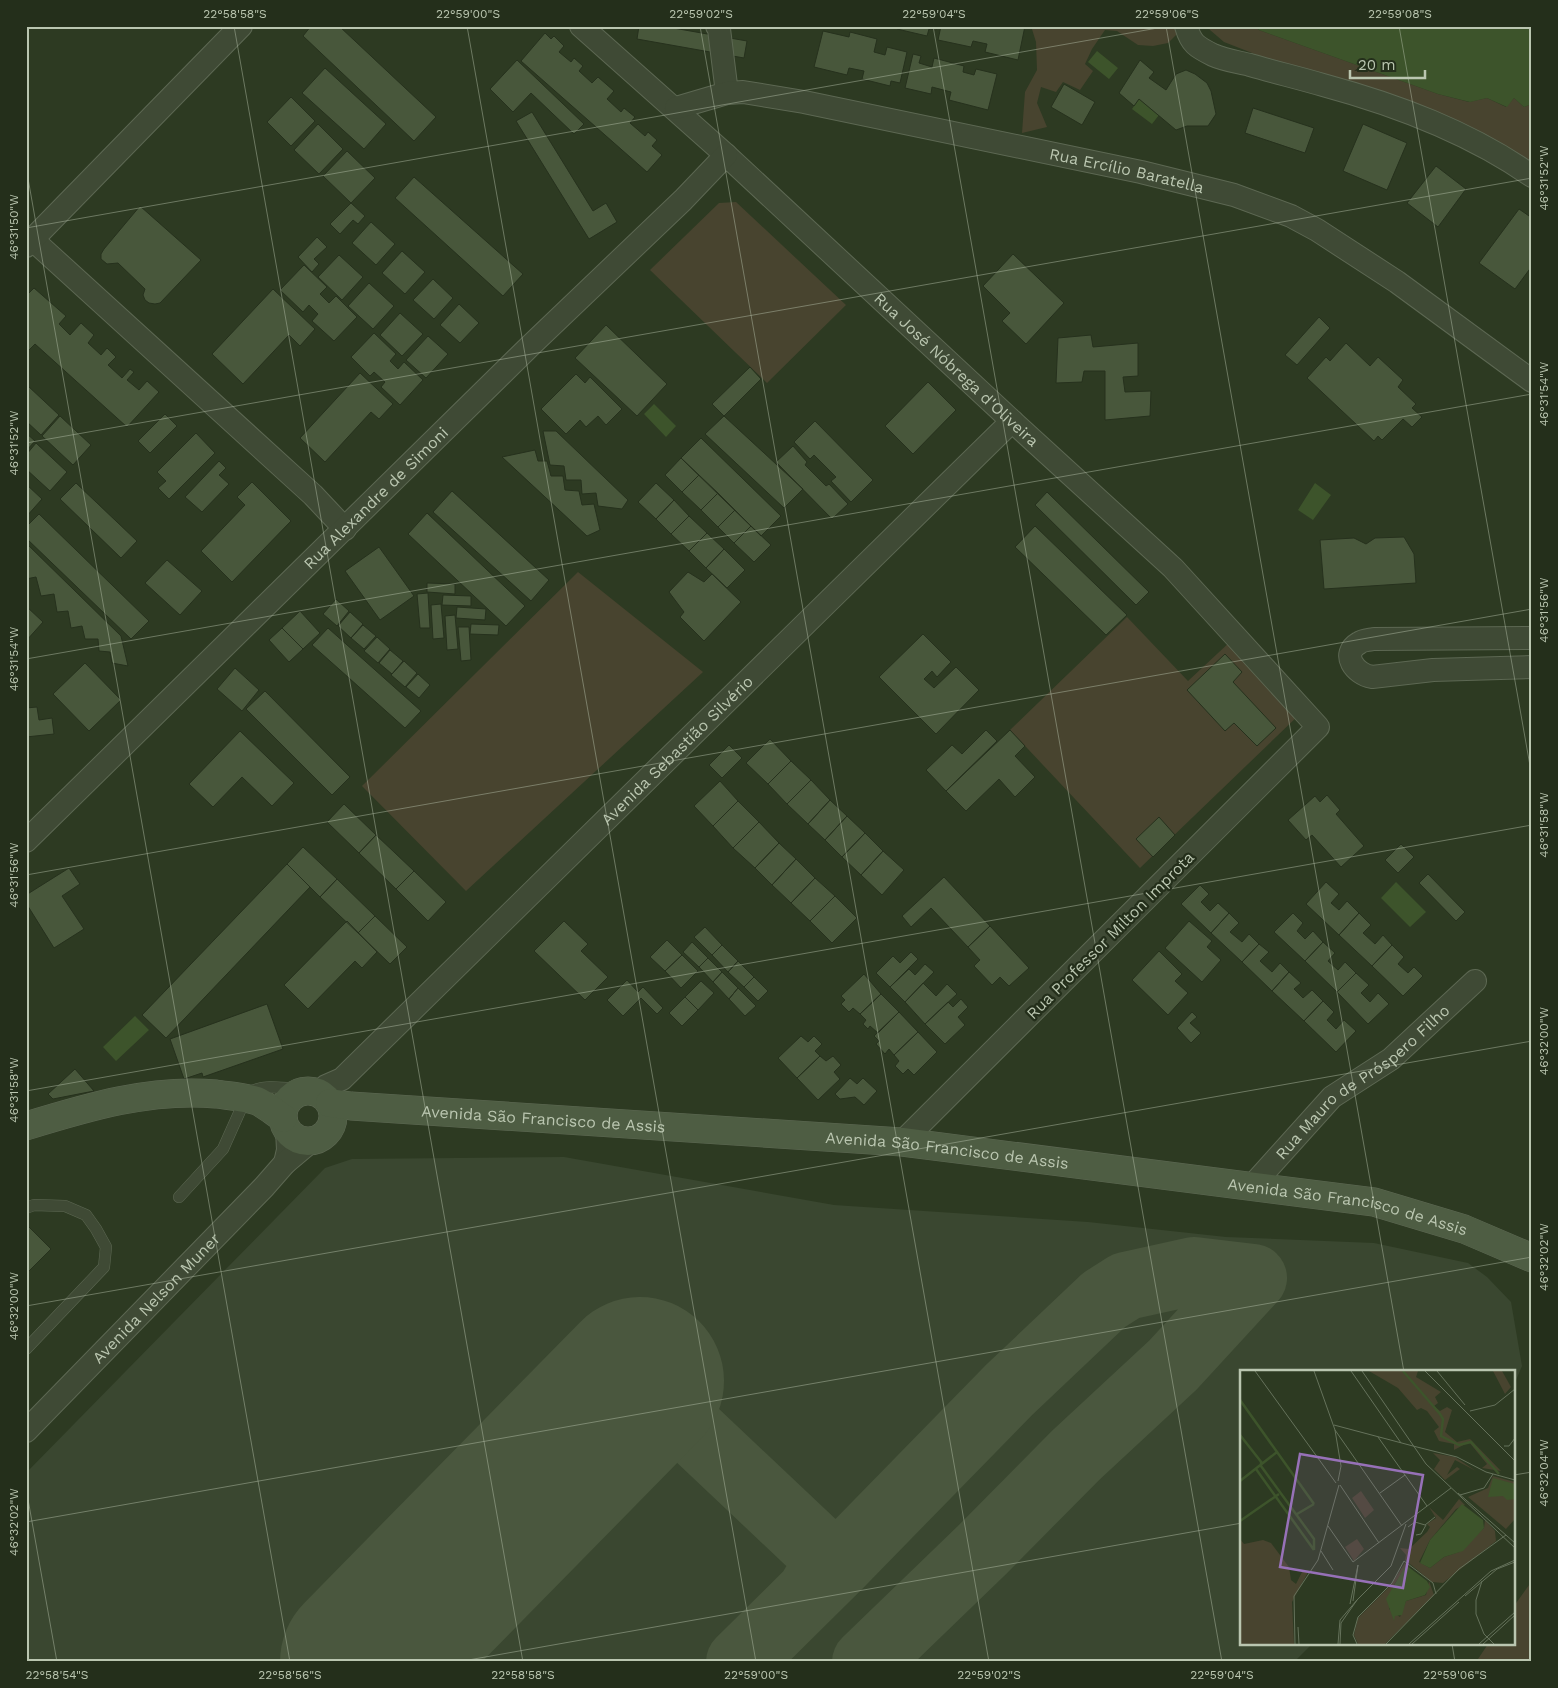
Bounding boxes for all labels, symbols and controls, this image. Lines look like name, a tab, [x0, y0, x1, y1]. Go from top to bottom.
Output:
text: 22°58'58"S	[203, 7, 267, 21]
text: 22°59'00"S	[436, 7, 500, 21]
text: 22°59'02"S	[669, 7, 733, 21]
text: 22°59'04"S	[902, 7, 966, 21]
text: 22°59'06"S	[1135, 7, 1199, 21]
text: 22°59'08"S	[1368, 7, 1432, 21]
scale bar	[1350, 48, 1426, 80]
text: 20 m	[1358, 56, 1396, 74]
street label: Rua Ercílio Baratella	[1048, 144, 1206, 197]
text: 46°31'52"W	[1537, 145, 1551, 210]
text: 46°31'50"W	[7, 194, 21, 260]
street label: Rua José Nóbrega d'Oliveira	[870, 289, 1042, 451]
text: 46°31'54"W	[1537, 361, 1551, 426]
text: 46°31'52"W	[7, 410, 21, 475]
street label: Rua Alexandre de Simoni	[300, 423, 452, 573]
text: 46°31'56"W	[1537, 577, 1551, 643]
text: 46°31'54"W	[7, 626, 21, 691]
street label: Avenida Sebastião Silvério	[597, 672, 757, 829]
text: 46°31'58"W	[1537, 792, 1551, 858]
text: 46°31'56"W	[7, 842, 21, 908]
street label: Rua Professor Milton Improta	[1023, 848, 1198, 1023]
street label: Rua Mauro de Próspero Filho	[1272, 1001, 1453, 1163]
text: 46°32'00"W	[1537, 1006, 1551, 1075]
text: 46°31'58"W	[7, 1057, 21, 1123]
street label: Avenida São Francisco de Assis	[421, 1102, 666, 1137]
street label: Avenida São Francisco de Assis	[825, 1128, 1070, 1173]
street label: Avenida São Francisco de Assis	[1226, 1174, 1470, 1239]
text: 46°32'02"W	[1537, 1223, 1551, 1291]
street label: Avenida Nelson Muner	[89, 1229, 224, 1367]
text: 46°32'00"W	[7, 1271, 21, 1340]
inset map	[1240, 1370, 1516, 1646]
text: 46°32'04"W	[1537, 1439, 1551, 1507]
text: 46°32'02"W	[7, 1488, 21, 1556]
text: 22°58'54"S	[26, 1668, 88, 1682]
text: 22°58'56"S	[258, 1668, 322, 1682]
text: 22°58'58"S	[491, 1668, 555, 1682]
text: 22°59'00"S	[724, 1668, 788, 1682]
text: 22°59'02"S	[957, 1668, 1021, 1682]
text: 22°59'04"S	[1190, 1668, 1254, 1682]
text: 22°59'06"S	[1423, 1668, 1487, 1682]

